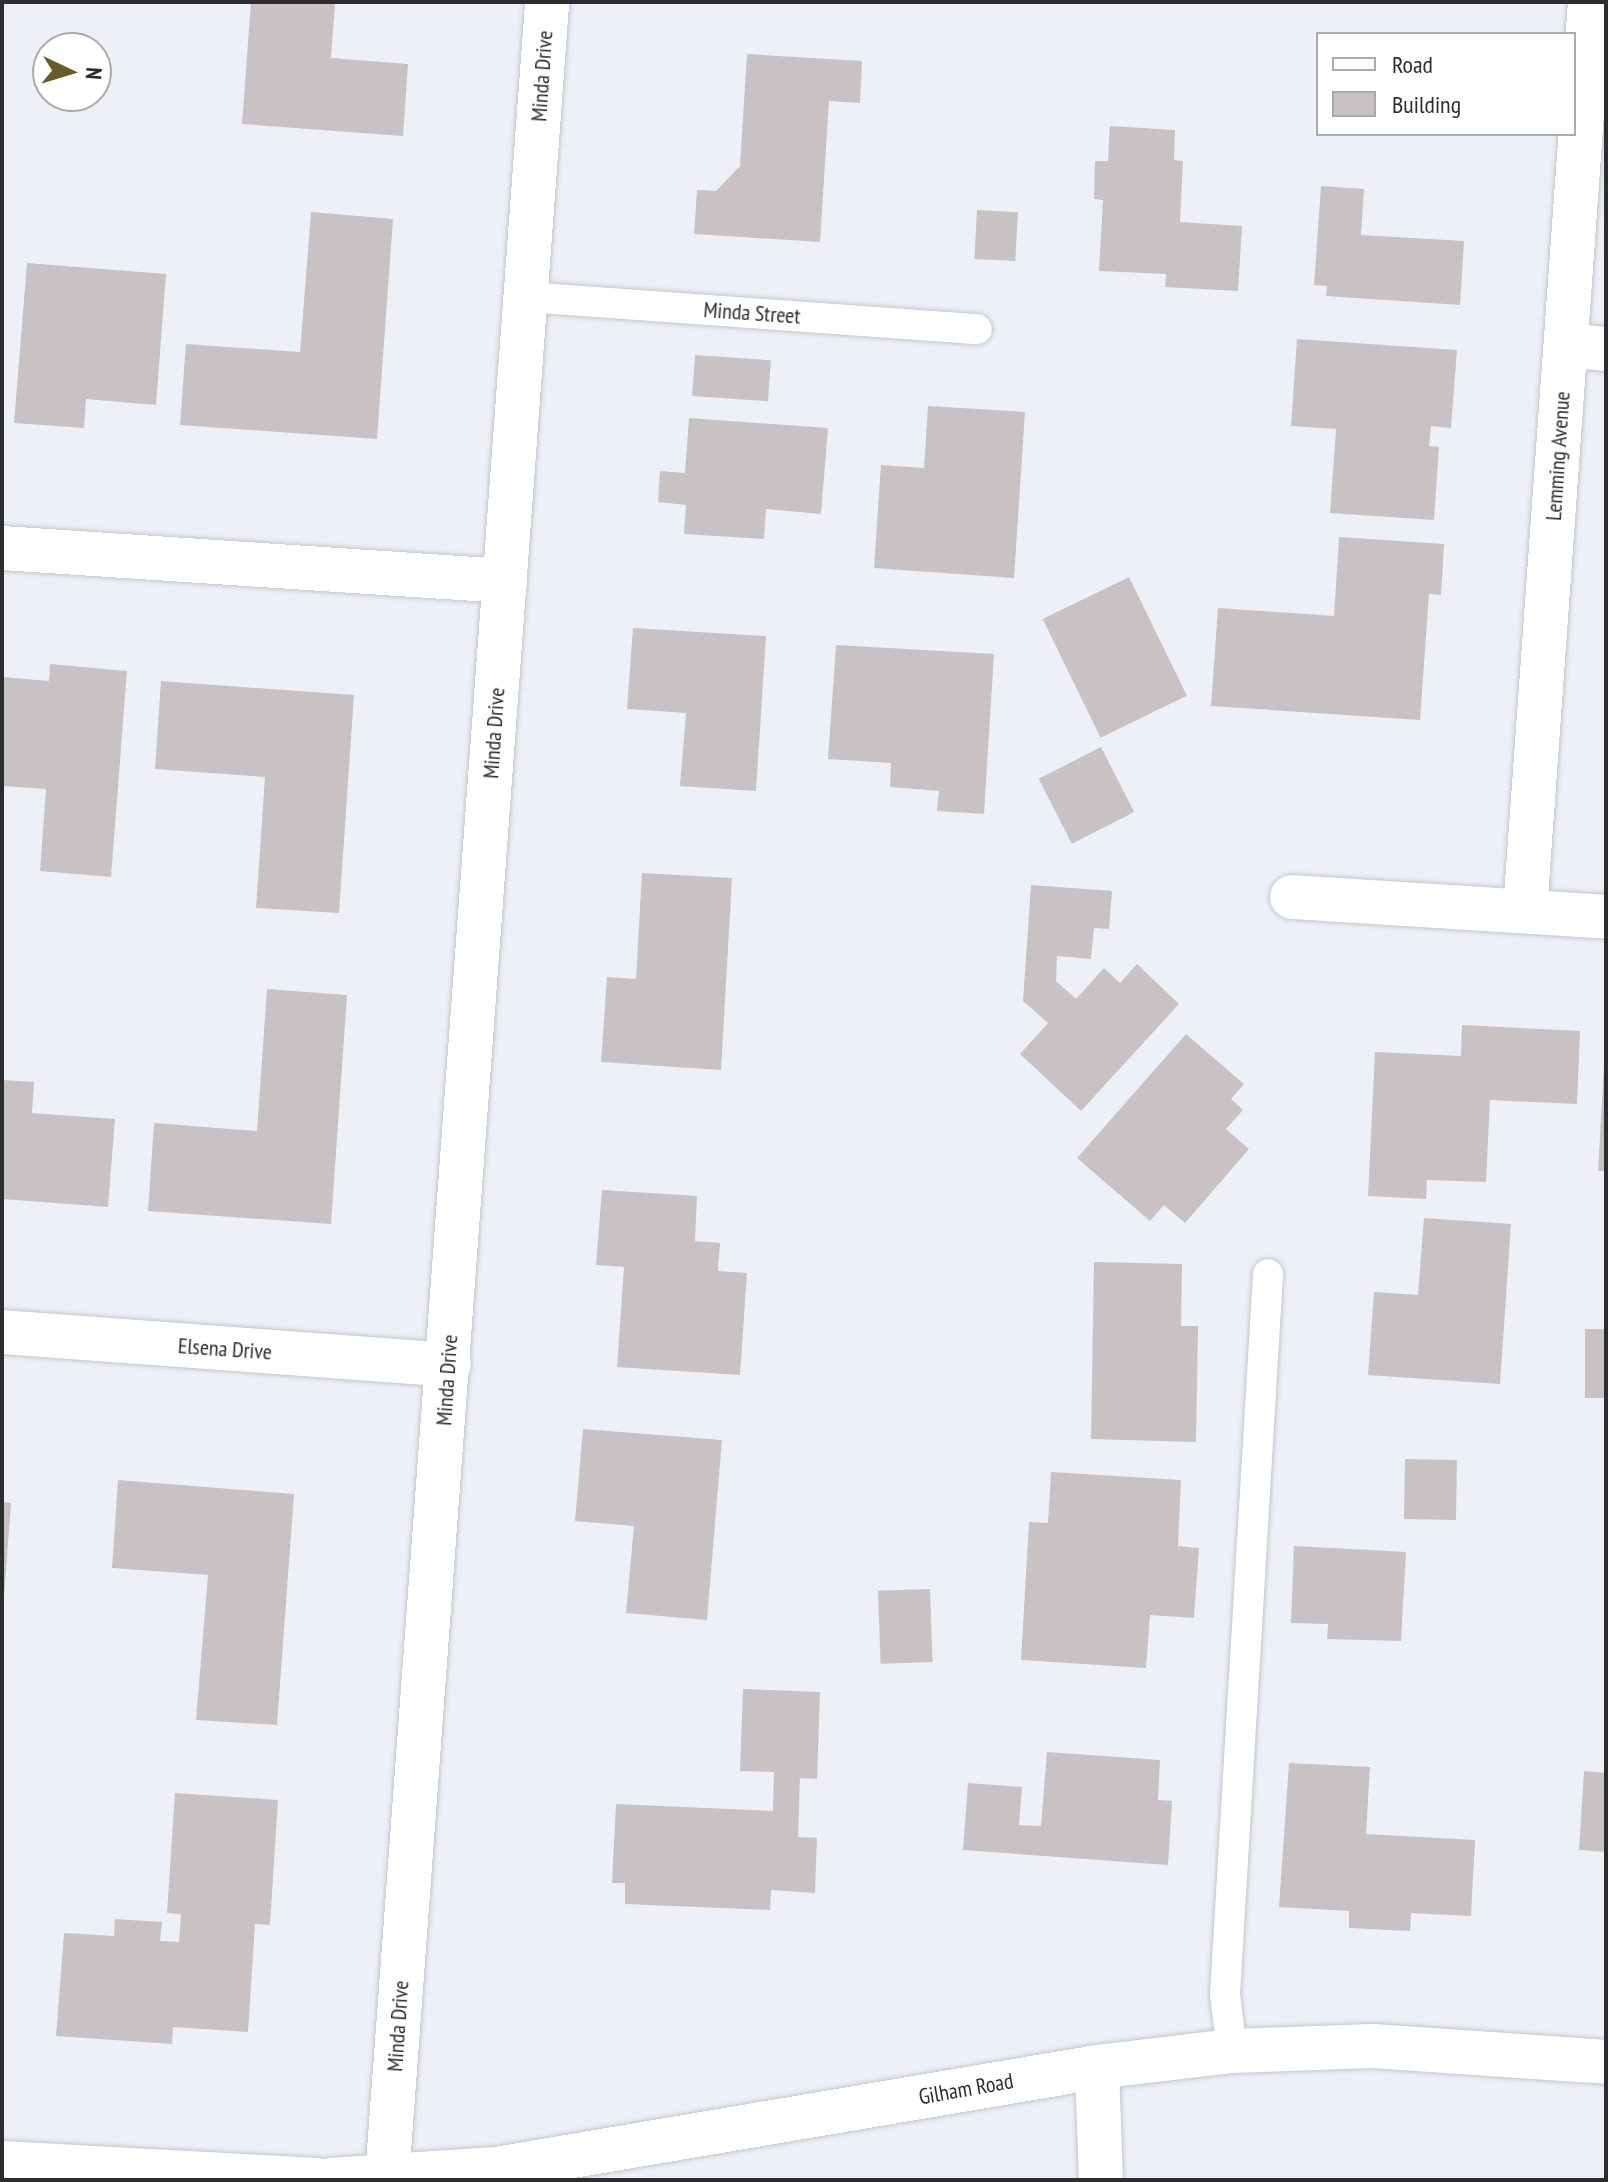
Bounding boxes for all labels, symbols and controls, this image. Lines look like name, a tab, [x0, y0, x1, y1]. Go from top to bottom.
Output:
street label: Minda Drive	[526, 29, 558, 123]
north arrow	[32, 32, 112, 112]
legend	[1316, 32, 1576, 136]
text: Road	[1392, 49, 1433, 80]
text: N	[80, 67, 108, 80]
text: Building	[1392, 89, 1461, 120]
street label: Minda Street	[703, 296, 801, 330]
street label: Lemming Avenue	[1540, 390, 1576, 522]
street label: Minda Drive	[478, 686, 510, 780]
street label: Elsena Drive	[177, 1333, 273, 1365]
street label: Minda Drive	[431, 1333, 463, 1427]
street label: Minda Drive	[382, 1979, 414, 2073]
street label: Gilham Road	[917, 2068, 1015, 2110]

